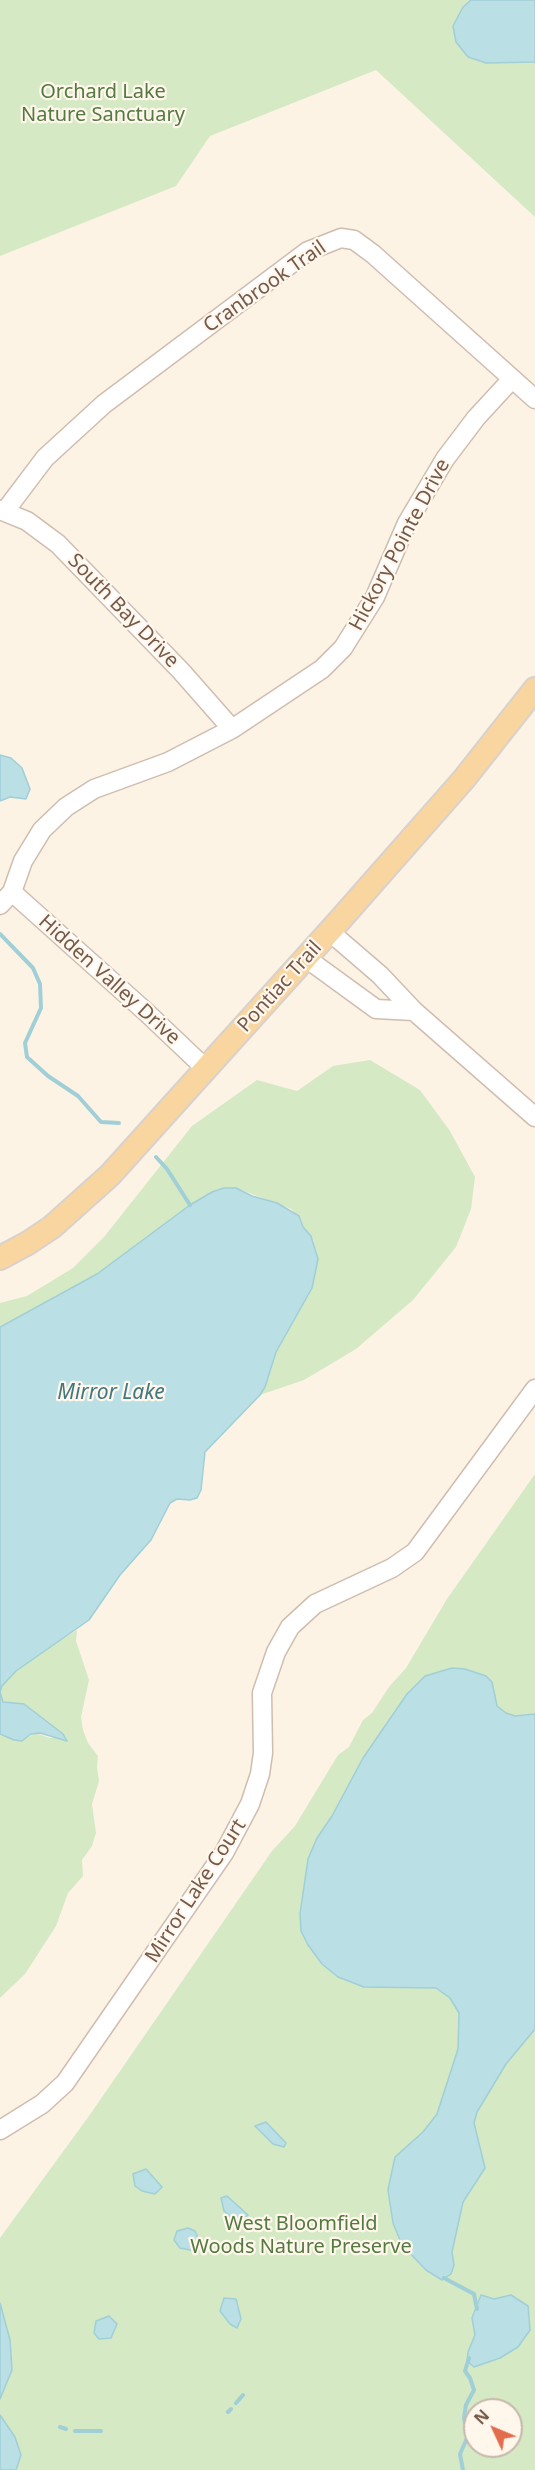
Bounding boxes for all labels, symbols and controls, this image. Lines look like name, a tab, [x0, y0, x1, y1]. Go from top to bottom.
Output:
park label: Orchard Lake Nature Sanctuary	[21, 80, 185, 127]
street label: Cranbrook Trail	[199, 236, 331, 338]
street label: Hickory Pointe Drive	[345, 455, 455, 635]
street label: South Bay Drive	[63, 549, 183, 673]
street label: Hidden Valley Drive	[33, 910, 185, 1050]
street label: Pontiac Trail	[233, 936, 327, 1038]
water label: Mirror Lake	[57, 1380, 165, 1406]
street label: Mirror Lake Court	[141, 1815, 251, 1967]
park label: West Bloomfield Woods Nature Preserve	[190, 2212, 412, 2259]
north arrow	[463, 2398, 523, 2458]
text: N	[469, 2405, 494, 2429]

